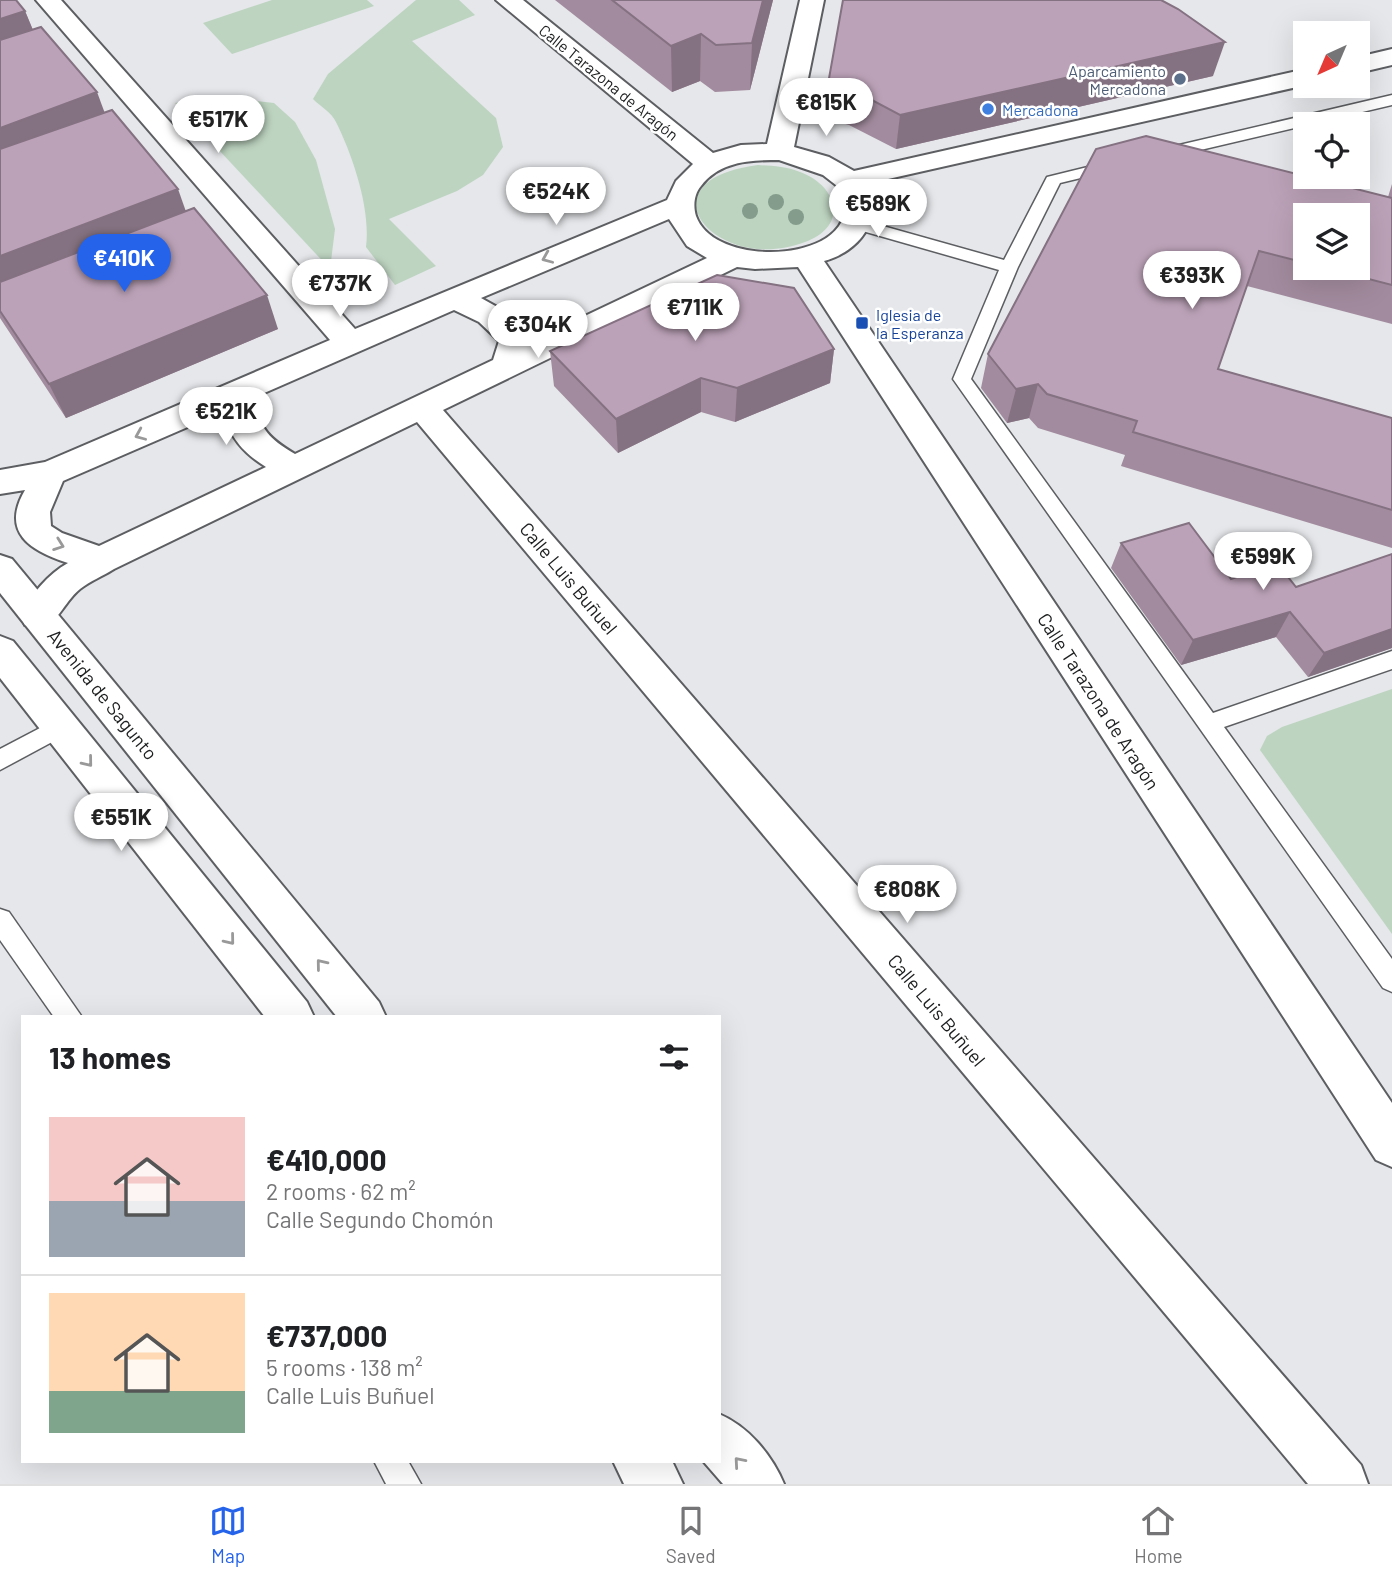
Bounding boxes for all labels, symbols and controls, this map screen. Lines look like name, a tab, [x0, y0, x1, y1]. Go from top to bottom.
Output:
street label: Calle Tarazona de Aragón	[536, 20, 682, 144]
north arrow	[1293, 21, 1370, 98]
map controls	[1293, 21, 1370, 280]
place label: Aparcamiento Mercadona	[1068, 61, 1166, 98]
marker: Aparcamiento Mercadona	[1172, 71, 1188, 87]
pin: €815K	[777, 78, 875, 138]
text: €815K	[795, 87, 857, 115]
pin: €517K	[169, 96, 267, 155]
place label: Mercadona	[1002, 100, 1078, 119]
marker: Mercadona	[980, 101, 996, 117]
text: €517K	[188, 104, 248, 132]
button: locate	[1293, 112, 1370, 189]
pin: €524K	[507, 168, 605, 227]
text: €524K	[522, 176, 590, 204]
pin: €589K	[829, 180, 927, 239]
text: €589K	[845, 188, 911, 216]
button: layers	[1293, 203, 1370, 280]
pin: €410K	[75, 234, 173, 294]
text: €410K	[93, 243, 155, 271]
one-way arrow	[542, 250, 554, 264]
pin: €393K	[1143, 252, 1241, 311]
pin: €737K	[291, 260, 389, 319]
text: €393K	[1159, 260, 1225, 288]
text: €737K	[308, 268, 372, 296]
pin: €711K	[646, 284, 744, 343]
text: €711K	[667, 292, 724, 320]
pin: €304K	[489, 300, 587, 360]
place label: Iglesia de la Esperanza	[876, 305, 964, 342]
text: €304K	[504, 309, 572, 337]
marker: Iglesia de la Esperanza	[854, 315, 870, 331]
pin: €521K	[177, 388, 275, 447]
text: €521K	[195, 396, 257, 424]
one-way arrow	[135, 427, 148, 441]
street label: Calle Luis Buñuel	[515, 517, 623, 639]
pin: €599K	[1214, 532, 1312, 592]
one-way arrow	[53, 537, 65, 551]
text: €599K	[1230, 541, 1296, 569]
street label: Calle Tarazona de Aragón	[1033, 608, 1165, 794]
street label: Avenida de Sagunto	[43, 624, 163, 764]
one-way arrow	[79, 754, 92, 767]
pin: €551K	[72, 794, 170, 853]
text: €551K	[90, 802, 152, 830]
pin: €808K	[858, 866, 956, 925]
text: €808K	[874, 874, 940, 902]
one-way arrow	[222, 931, 234, 944]
street label: Calle Luis Buñuel	[883, 949, 991, 1071]
one-way arrow	[316, 959, 329, 971]
icon: filters	[655, 1038, 693, 1076]
text: 13 homes	[49, 1039, 171, 1075]
text: €410,000	[266, 1141, 386, 1177]
icon: home	[105, 1145, 189, 1229]
text: 2 rooms · 62 m²	[266, 1177, 416, 1205]
text: Calle Segundo Chomón	[266, 1205, 494, 1233]
text: €737,000	[266, 1317, 387, 1353]
icon: home	[105, 1321, 189, 1405]
text: 5 rooms · 138 m²	[266, 1353, 423, 1381]
text: Calle Luis Buñuel	[266, 1381, 435, 1409]
one-way arrow	[735, 1457, 747, 1470]
tab: Map	[209, 1502, 247, 1567]
tab: Saved	[666, 1502, 716, 1567]
tab: Home	[1134, 1502, 1183, 1567]

